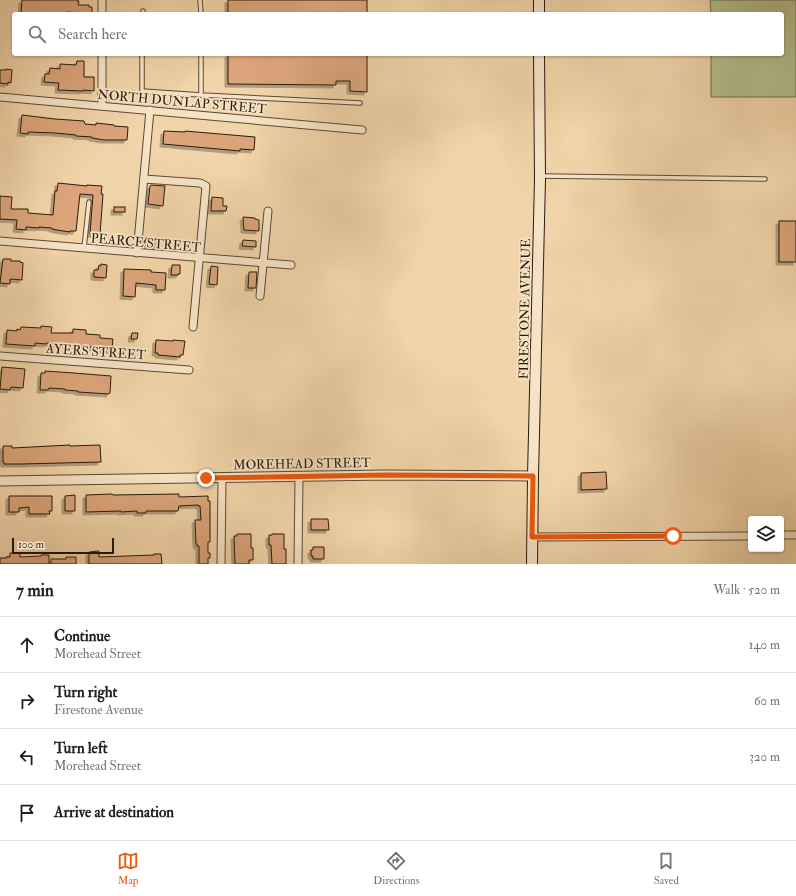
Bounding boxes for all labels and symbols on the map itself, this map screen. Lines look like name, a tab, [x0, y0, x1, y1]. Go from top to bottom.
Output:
street label: NORTH DUNLAP STREET	[97, 87, 268, 117]
street label: PEARCE STREET	[90, 230, 202, 256]
street label: FIRESTONE AVENUE	[516, 238, 534, 380]
street label: AYERS STREET	[44, 340, 147, 363]
street label: MOREHEAD STREET	[233, 455, 371, 473]
route end	[197, 469, 215, 487]
route start	[664, 527, 682, 545]
scale bar	[12, 536, 114, 555]

